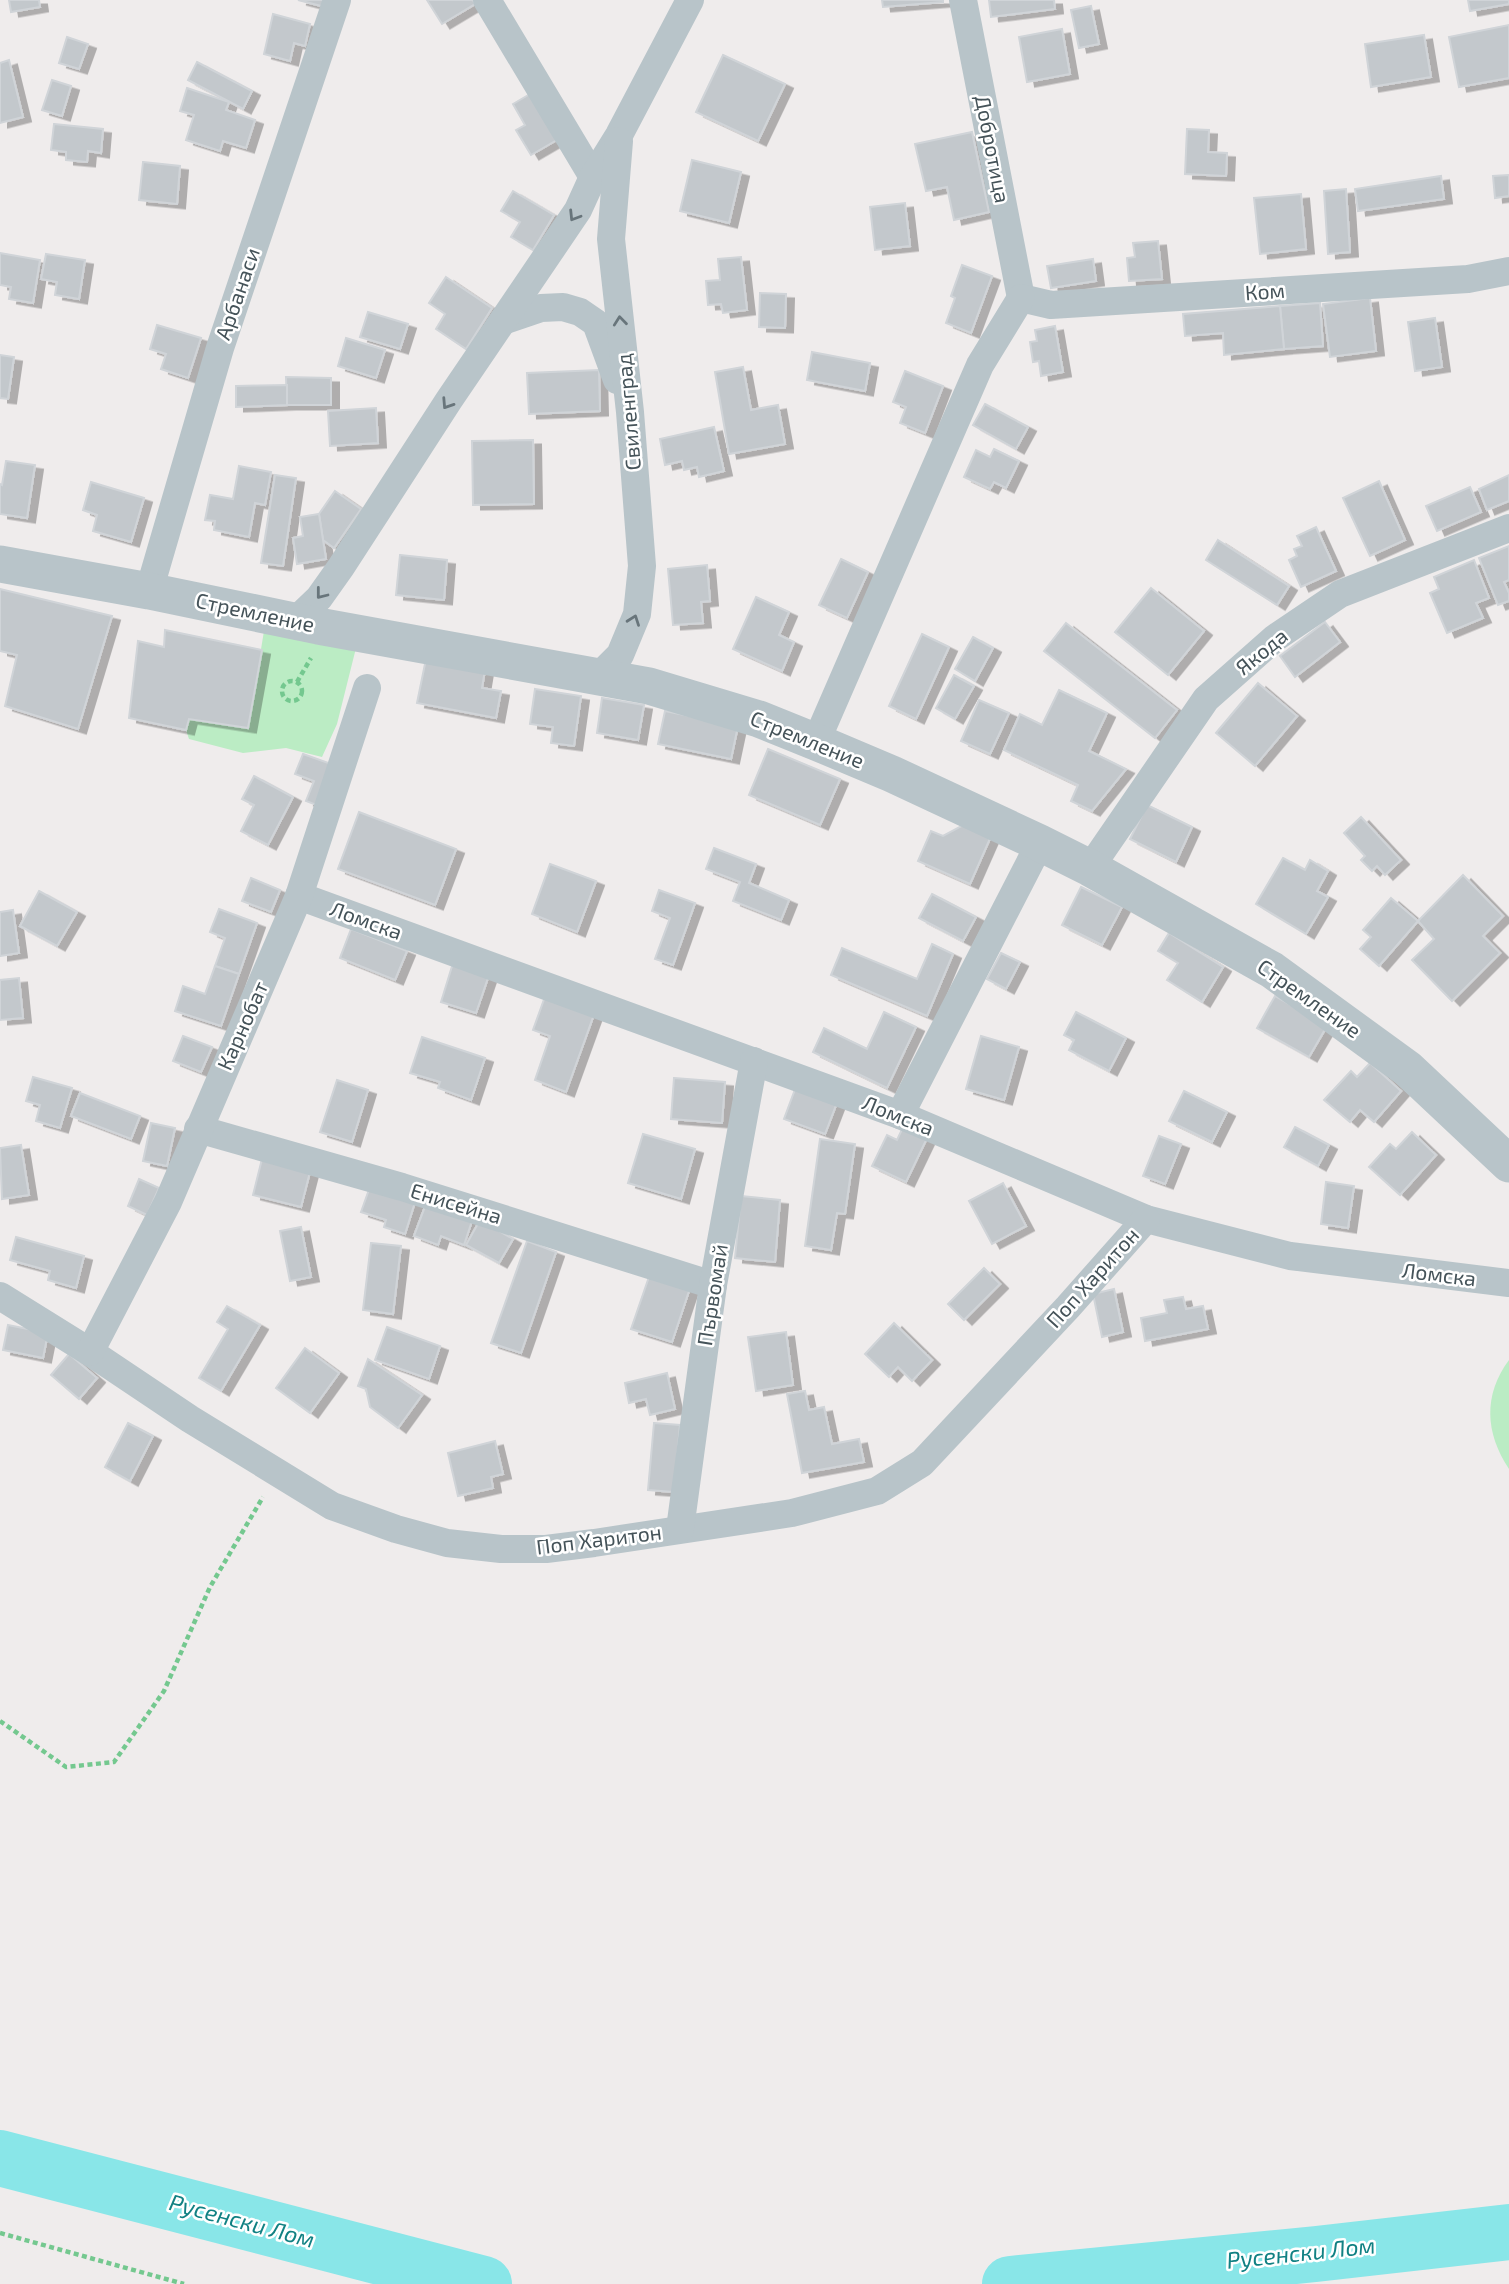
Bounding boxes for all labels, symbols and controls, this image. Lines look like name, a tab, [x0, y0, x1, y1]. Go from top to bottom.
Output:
street label: Добротица	[971, 93, 1016, 205]
one-way arrow	[569, 208, 582, 221]
street label: Арбанаси	[209, 244, 264, 343]
street label: Ком	[1244, 277, 1286, 304]
one-way arrow	[613, 316, 628, 327]
street label: Свиленград	[610, 353, 645, 472]
one-way arrow	[443, 396, 455, 409]
one-way arrow	[317, 586, 330, 598]
street label: Стремление	[194, 587, 317, 636]
one-way arrow	[626, 615, 640, 627]
street label: Якода	[1230, 622, 1292, 679]
street label: Стремление	[747, 704, 868, 773]
street label: Ломска	[327, 895, 406, 944]
street label: Стремление	[1253, 953, 1366, 1043]
street label: Карнобат	[211, 977, 272, 1074]
street label: Ломска	[859, 1089, 938, 1140]
street label: Енисейна	[408, 1177, 505, 1228]
street label: Поп Харитон	[1040, 1222, 1143, 1332]
street label: Първомай	[691, 1242, 732, 1347]
street label: Ломска	[1401, 1257, 1478, 1290]
street label: Поп Харитон	[535, 1518, 663, 1559]
water label: Русенски Лом	[166, 2187, 318, 2253]
water label: Русенски Лом	[1225, 2230, 1377, 2274]

